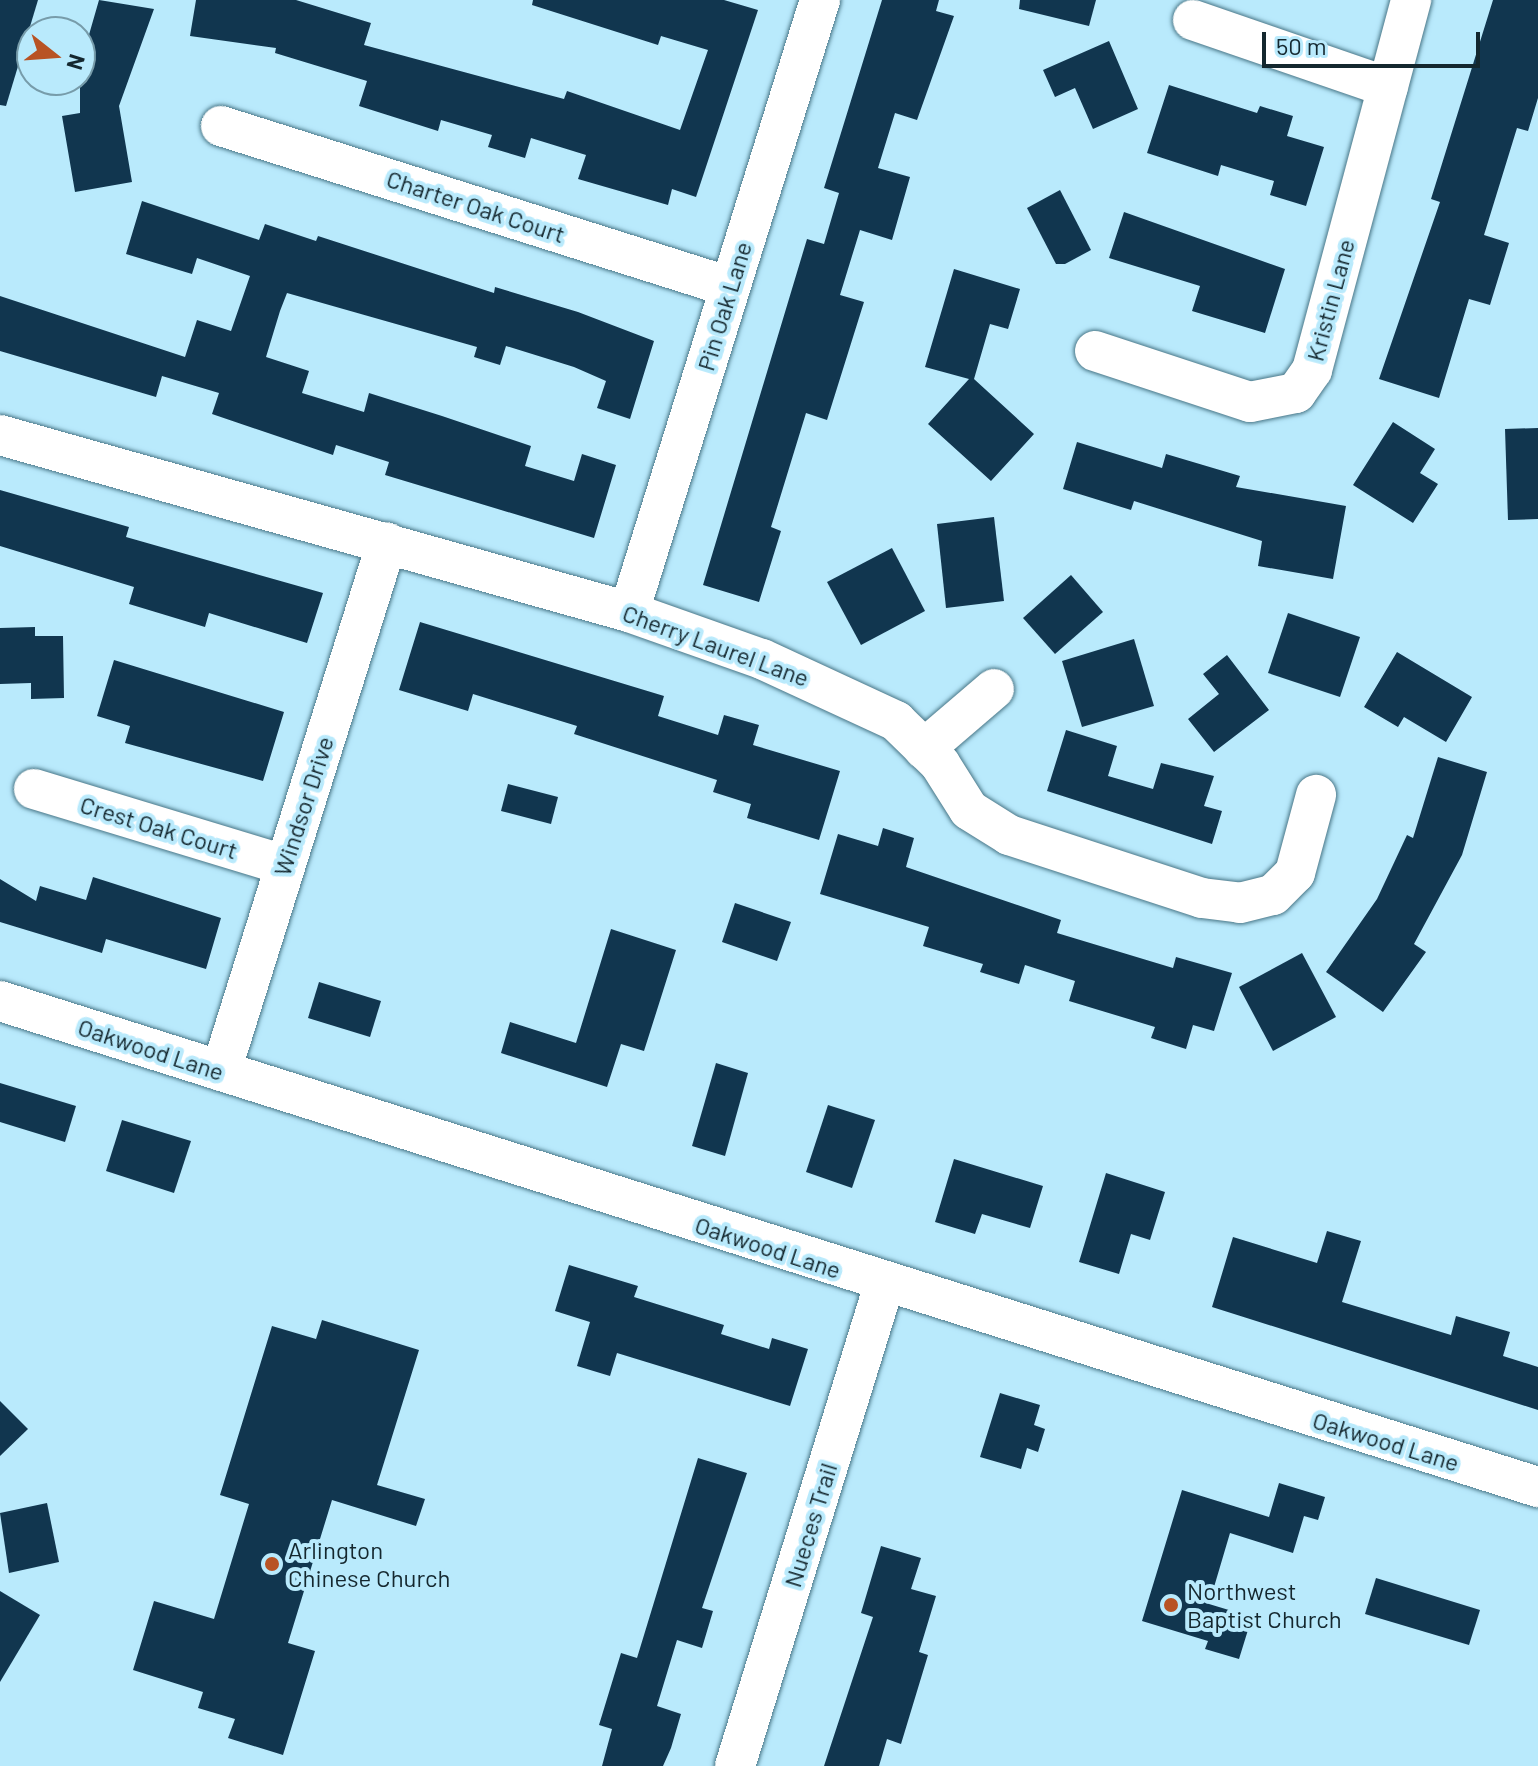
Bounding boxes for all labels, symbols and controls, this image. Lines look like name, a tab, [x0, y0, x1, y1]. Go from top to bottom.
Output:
north arrow	[16, 16, 96, 96]
scale bar	[1266, 16, 1484, 66]
text: 50 m	[1276, 31, 1327, 60]
text: N	[62, 52, 92, 73]
street label: Charter Oak Court	[383, 164, 569, 248]
street label: Kristin Lane	[1300, 236, 1360, 364]
street label: Pin Oak Lane	[691, 238, 757, 374]
street label: Cherry Laurel Lane	[619, 598, 813, 692]
street label: Windsor Drive	[267, 733, 339, 879]
street label: Crest Oak Court	[77, 789, 241, 865]
street label: Oakwood Lane	[75, 1012, 227, 1086]
street label: Oakwood Lane	[692, 1210, 844, 1284]
street label: Oakwood Lane	[1309, 1405, 1463, 1477]
street label: Nueces Trail	[777, 1459, 843, 1591]
place label: Arlington Chinese Church	[288, 1536, 451, 1592]
marker: Arlington Chinese Church	[263, 1555, 281, 1573]
place label: Northwest Baptist Church	[1187, 1577, 1342, 1633]
marker: Northwest Baptist Church	[1162, 1596, 1180, 1614]

